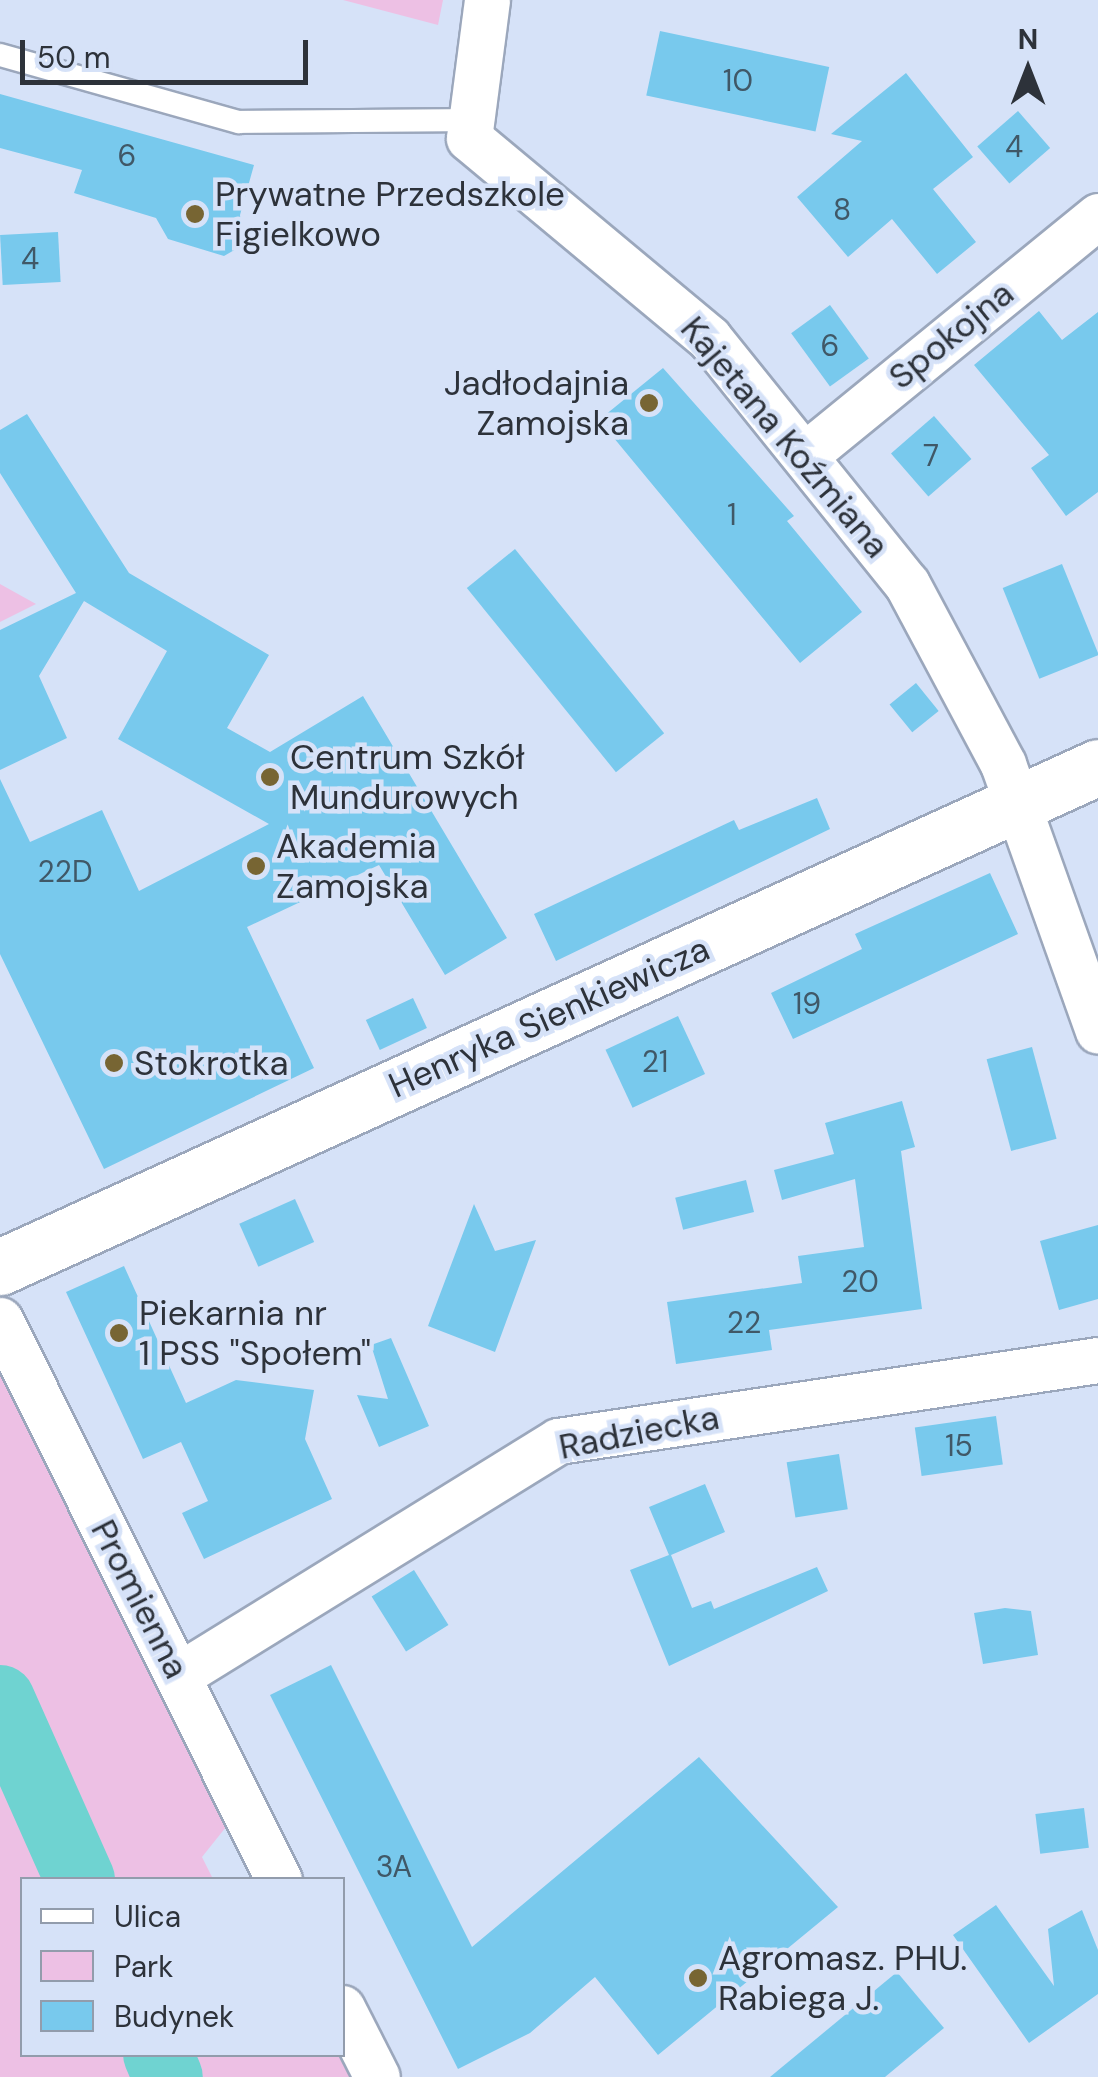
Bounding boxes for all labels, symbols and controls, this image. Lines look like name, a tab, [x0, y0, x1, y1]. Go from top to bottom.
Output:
scale bar	[25, 20, 312, 82]
north arrow	[978, 20, 1078, 120]
text: N	[1018, 21, 1038, 58]
text: 50 m	[37, 38, 111, 77]
house number: 10	[723, 63, 753, 99]
house number: 4	[1005, 129, 1023, 165]
house number: 6	[118, 138, 136, 174]
place label: Prywatne Przedszkole Figielkowo	[215, 173, 565, 255]
house number: 8	[833, 192, 851, 228]
marker: Prywatne Przedszkole Figielkowo	[184, 203, 206, 225]
house number: 4	[21, 241, 39, 277]
street label: Spokojna	[880, 272, 1022, 398]
street label: Kajetana Koźmiana	[672, 308, 898, 566]
house number: 6	[821, 328, 839, 364]
place label: Jadłodajnia Zamojska	[444, 362, 629, 444]
marker: Jadłodajnia Zamojska	[638, 392, 660, 414]
house number: 7	[923, 438, 939, 474]
house number: 1	[727, 497, 737, 533]
place label: Centrum Szkół Mundurowych	[290, 736, 525, 818]
marker: Centrum Szkół Mundurowych	[259, 766, 281, 788]
place label: Akademia Zamojska	[276, 825, 436, 907]
house number: 22D	[37, 854, 93, 890]
marker: Akademia Zamojska	[245, 855, 267, 877]
street label: Henryka Sienkiewicza	[382, 927, 716, 1107]
house number: 19	[793, 986, 821, 1022]
place label: Stokrotka	[134, 1042, 289, 1084]
house number: 21	[642, 1044, 668, 1080]
marker: Stokrotka	[103, 1052, 125, 1074]
house number: 20	[841, 1264, 879, 1300]
place label: Piekarnia nr 1 PSS "Społem"	[139, 1292, 371, 1374]
house number: 22	[727, 1305, 761, 1341]
marker: Piekarnia nr 1 PSS "Społem"	[108, 1322, 130, 1344]
street label: Radziecka	[555, 1396, 723, 1468]
house number: 15	[945, 1428, 973, 1464]
street label: Promienna	[82, 1513, 198, 1685]
house number: 3A	[376, 1849, 412, 1885]
legend	[20, 1877, 345, 2057]
text: Ulica	[114, 1897, 181, 1936]
place label: Agromasz. PHU. Rabiega J.	[718, 1937, 967, 2019]
text: Park	[114, 1947, 173, 1986]
marker: Agromasz. PHU. Rabiega J.	[687, 1967, 709, 1989]
text: Budynek	[114, 1997, 234, 2036]

